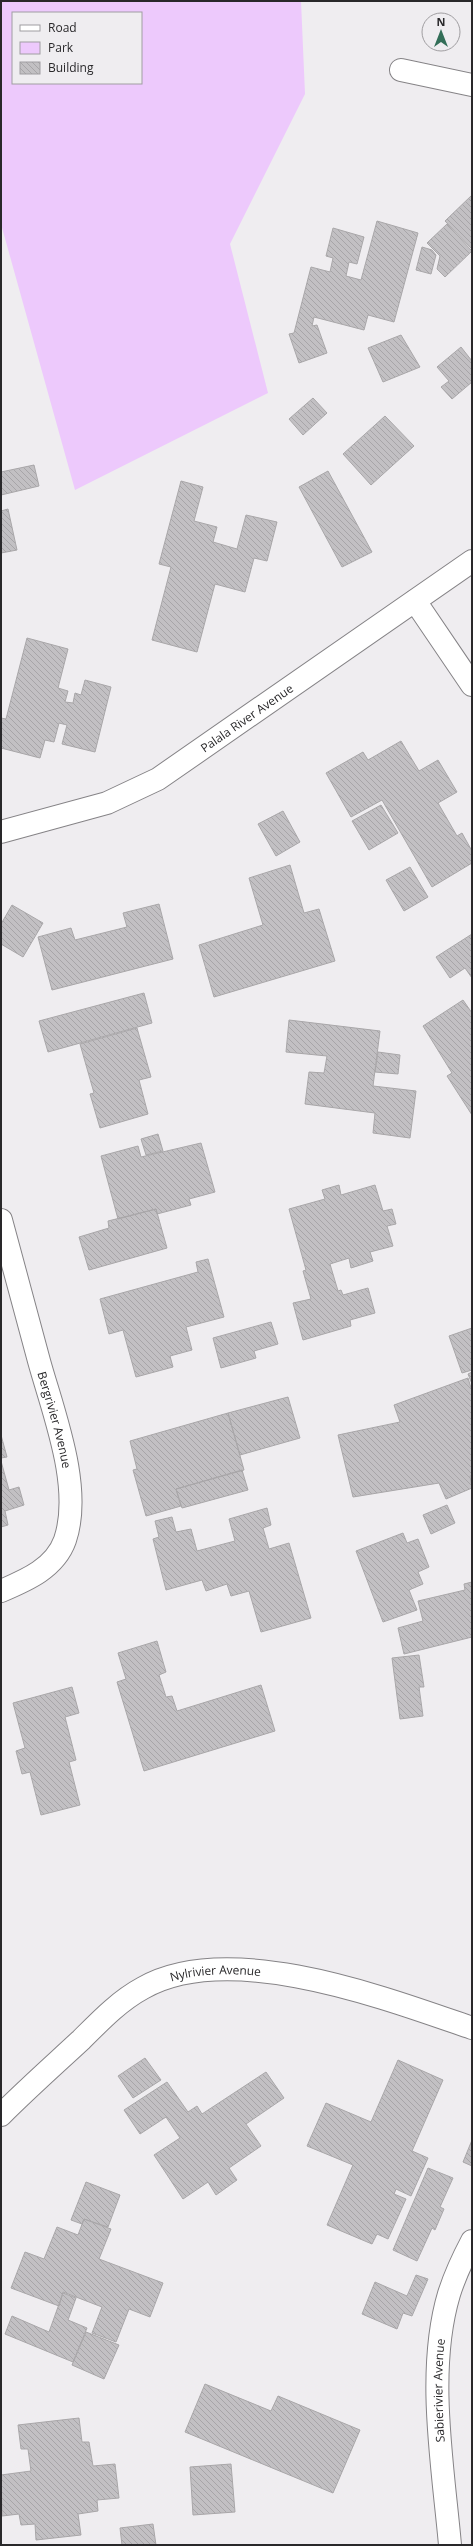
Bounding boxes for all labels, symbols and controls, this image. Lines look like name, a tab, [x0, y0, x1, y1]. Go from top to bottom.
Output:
legend	[12, 12, 142, 84]
north arrow	[421, 12, 461, 52]
text: N	[437, 14, 445, 29]
text: Road	[48, 19, 77, 36]
text: Park	[48, 39, 74, 56]
text: Building	[48, 59, 94, 76]
street label: Palala River Avenue	[197, 679, 297, 756]
street label: Bergrivier Avenue	[34, 1369, 76, 1470]
street label: Nylrivier Avenue	[168, 1961, 262, 1985]
street label: Sabierivier Avenue	[429, 2337, 448, 2443]

